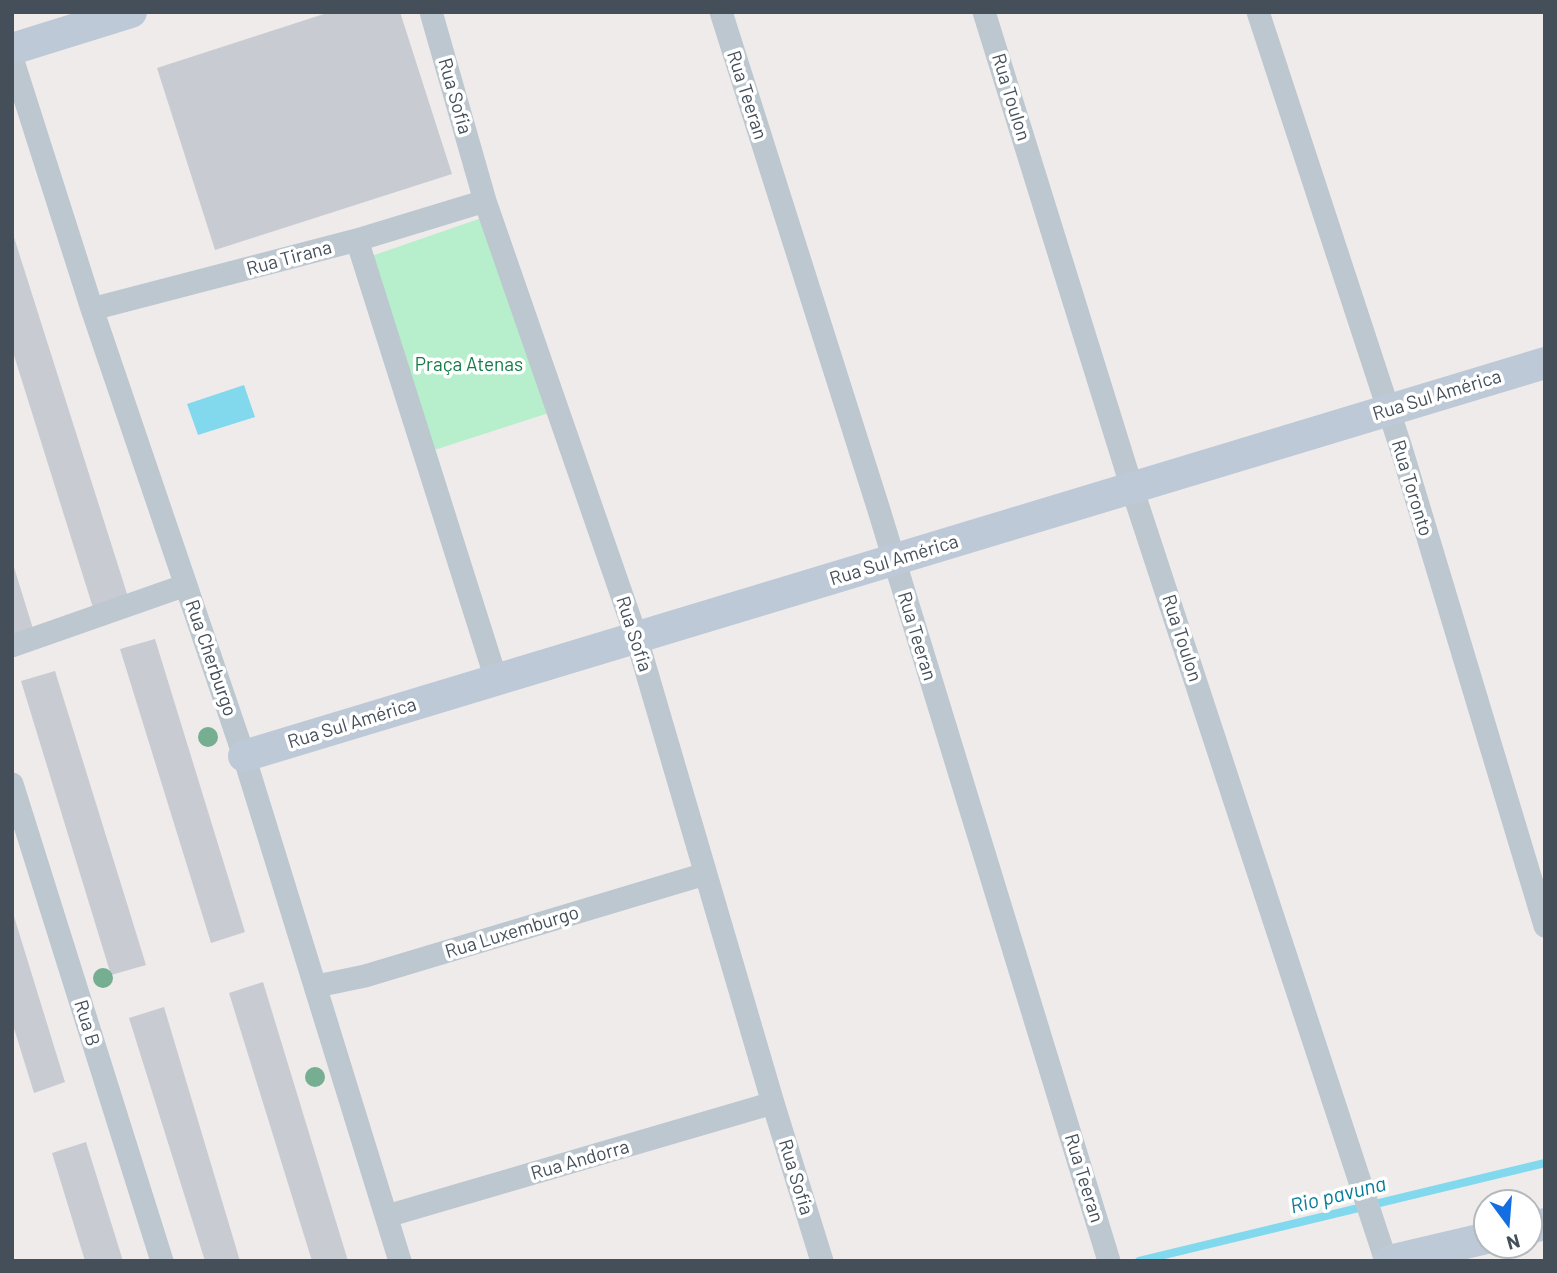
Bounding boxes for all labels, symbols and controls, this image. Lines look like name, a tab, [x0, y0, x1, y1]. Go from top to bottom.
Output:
street label: Rua Teeran	[722, 48, 772, 142]
street label: Rua Toulon	[987, 50, 1035, 144]
street label: Rua Sofia	[433, 55, 477, 137]
street label: Rua Tirana	[244, 236, 334, 280]
park label: Praça Atenas	[415, 354, 523, 376]
street label: Rua Sul América	[1370, 365, 1504, 425]
street label: Rua Toronto	[1387, 437, 1437, 539]
street label: Rua Sul América	[827, 530, 961, 590]
street label: Rua Teeran	[893, 589, 941, 683]
street label: Rua Toulon	[1157, 592, 1207, 684]
street label: Rua Sofia	[611, 593, 657, 675]
street label: Rua Cherburgo	[180, 597, 242, 719]
street label: Rua Sul América	[285, 693, 419, 753]
street label: Rua Luxemburgo	[442, 901, 582, 963]
street label: Rua B	[69, 997, 105, 1049]
street label: Rua Teeran	[1060, 1131, 1108, 1225]
street label: Rua Andorra	[528, 1135, 632, 1185]
street label: Rua Sofia	[774, 1136, 818, 1218]
water label: Rio pavuna	[1287, 1171, 1389, 1219]
north arrow	[1473, 1189, 1543, 1259]
text: N	[1504, 1230, 1523, 1256]

